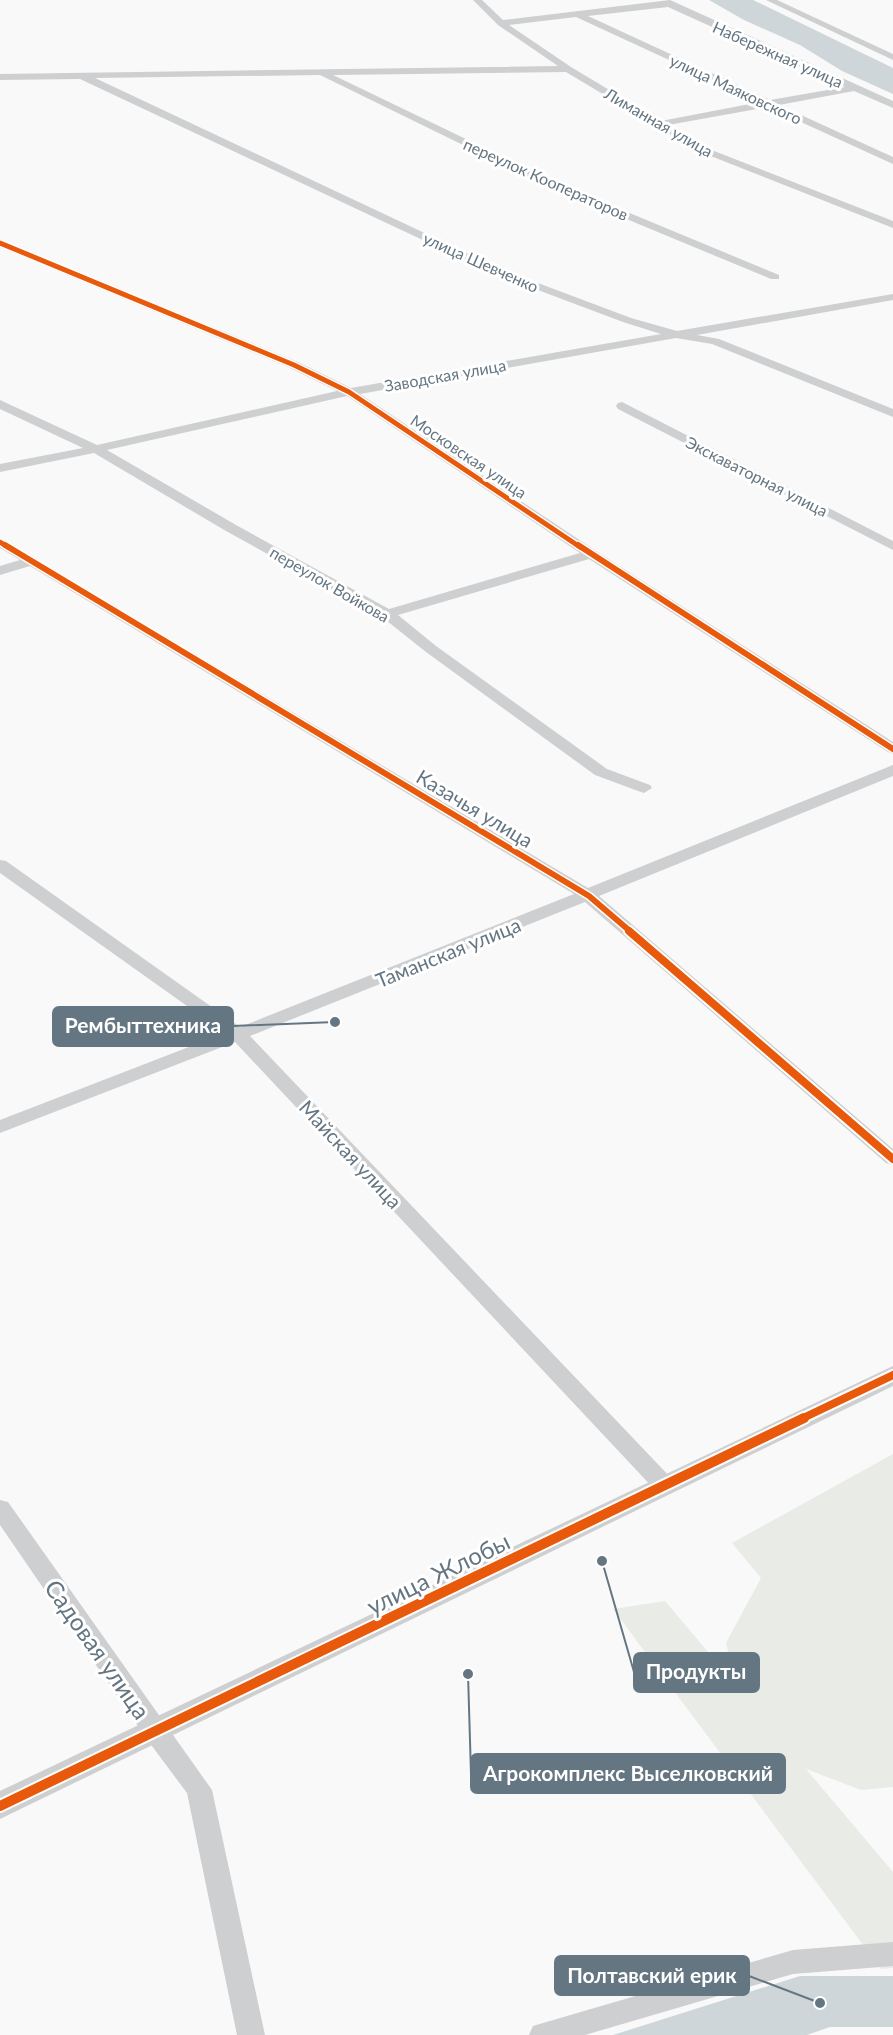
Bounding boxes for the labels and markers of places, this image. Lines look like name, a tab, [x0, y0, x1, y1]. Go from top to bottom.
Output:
callout: Рембыттехника	[53, 1007, 233, 1046]
callout: Продукты	[634, 1653, 759, 1692]
callout: Агрокомплекс Выселковский	[471, 1754, 785, 1793]
callout: Полтавский ерик	[555, 1956, 749, 1995]

